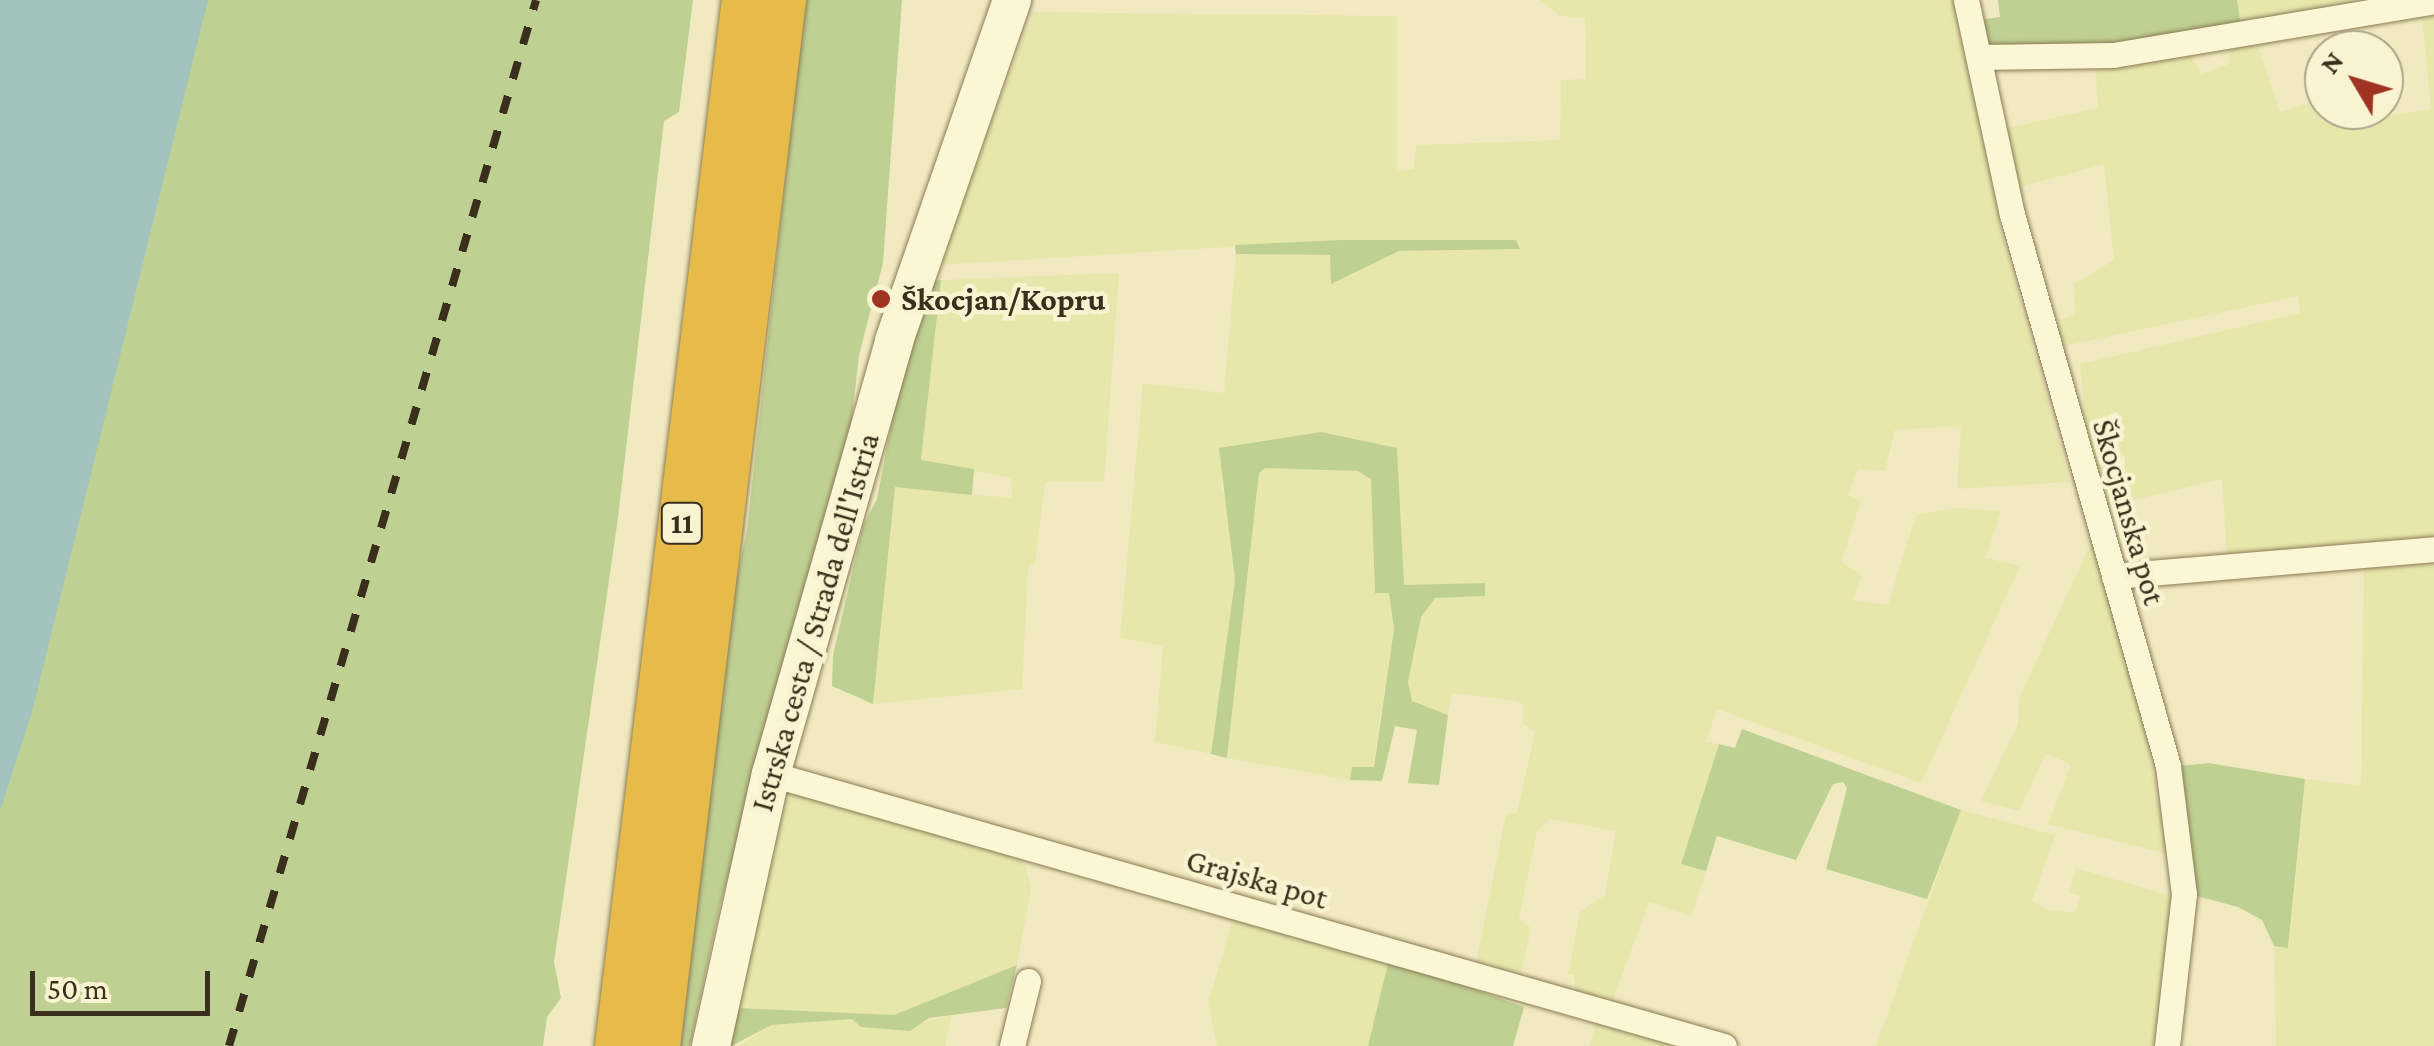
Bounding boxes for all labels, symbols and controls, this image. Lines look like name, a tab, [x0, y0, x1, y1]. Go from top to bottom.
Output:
north arrow	[2304, 30, 2404, 130]
text: N	[2313, 45, 2350, 80]
place label: Škocjan/Kopru	[901, 280, 1106, 318]
marker: Škocjan/Kopru	[870, 288, 892, 310]
street label: Škocjanska pot	[2084, 415, 2174, 609]
street label: Istrska cesta / Strada dell'Istria	[742, 428, 888, 816]
road number: 11	[660, 498, 704, 548]
street label: Grajska pot	[1182, 841, 1332, 917]
scale bar	[35, 951, 215, 1013]
text: 50 m	[47, 972, 108, 1005]

